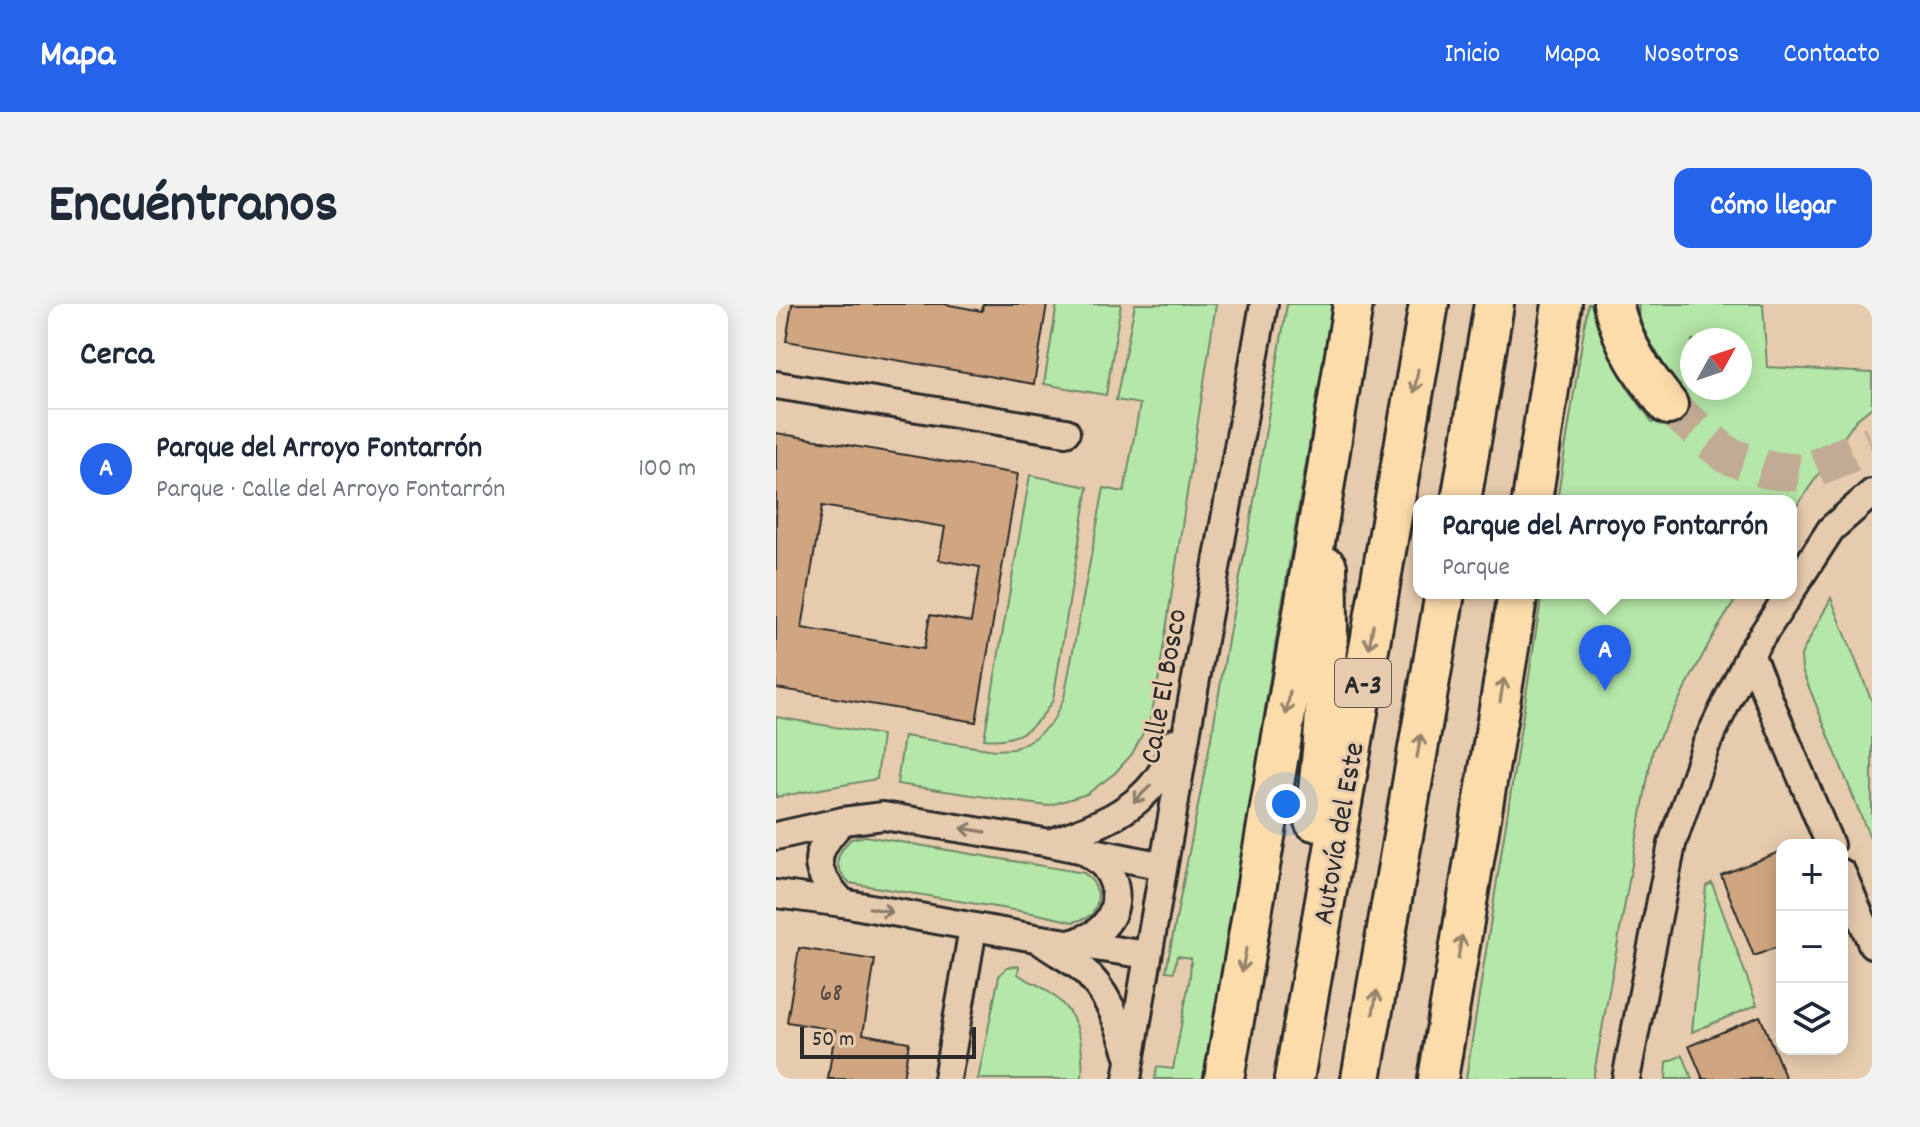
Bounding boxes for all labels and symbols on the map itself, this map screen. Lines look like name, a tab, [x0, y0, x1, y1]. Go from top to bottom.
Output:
north arrow	[1680, 328, 1752, 400]
one-way arrow	[1408, 368, 1423, 393]
street label: Calle El Bosco	[1132, 606, 1201, 768]
one-way arrow	[1363, 624, 1378, 649]
pin: A	[1579, 625, 1631, 691]
road number: A-3	[1335, 659, 1391, 707]
one-way arrow	[1496, 678, 1511, 703]
one-way arrow	[1279, 690, 1294, 716]
one-way arrow	[1412, 734, 1427, 759]
street label: Autovía del Este	[1304, 739, 1379, 928]
one-way arrow	[1133, 784, 1152, 803]
your location	[1266, 784, 1306, 824]
one-way arrow	[961, 822, 986, 837]
one-way arrow	[867, 904, 893, 919]
one-way arrow	[1453, 935, 1468, 960]
one-way arrow	[1236, 947, 1251, 972]
house number: 68	[819, 976, 843, 1013]
one-way arrow	[1368, 990, 1383, 1015]
scale bar	[800, 1023, 976, 1059]

